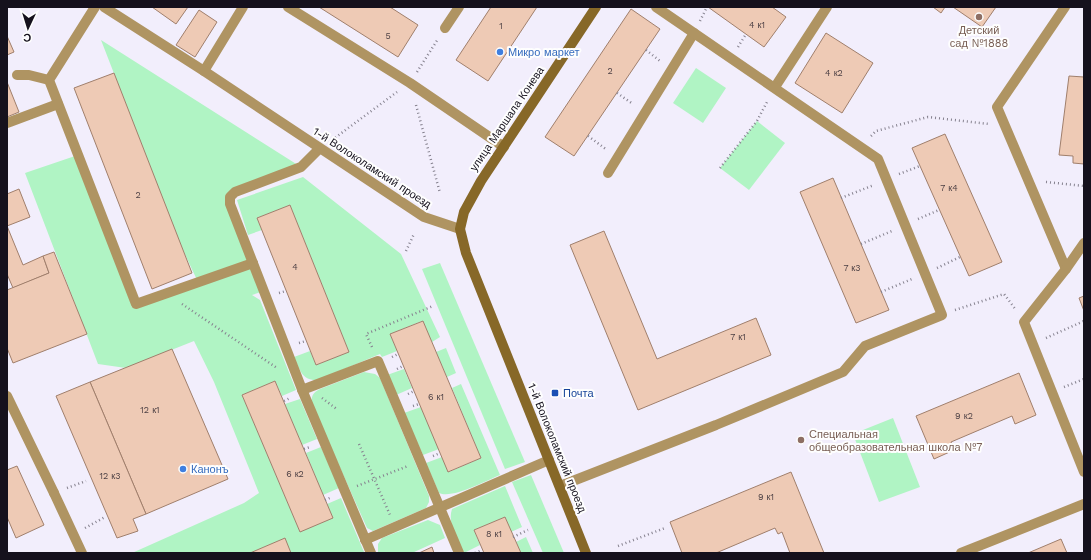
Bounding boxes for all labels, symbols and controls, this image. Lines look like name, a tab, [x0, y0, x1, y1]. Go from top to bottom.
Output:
north arrow	[8, 8, 48, 48]
marker: Детский сад №1888	[974, 12, 984, 22]
house number: 4 к1	[749, 20, 765, 30]
house number: 1	[499, 21, 503, 31]
place label: Детский сад №1888	[950, 24, 1008, 50]
text: С	[23, 31, 32, 44]
house number: 5	[385, 31, 391, 41]
place label: Микро маркет	[508, 46, 580, 59]
marker: Микро маркет	[495, 47, 505, 57]
street label: улица Маршала Конева	[467, 64, 547, 174]
house number: 2	[607, 66, 613, 76]
house number: 4 к2	[825, 68, 843, 78]
street label: 1-й Волоколамский проезд	[310, 125, 434, 211]
house number: 7 к4	[940, 183, 958, 193]
house number: 2	[135, 190, 141, 200]
house number: 4	[292, 262, 298, 272]
house number: 7 к3	[843, 263, 861, 273]
house number: 7 к1	[730, 332, 746, 342]
street label: 1-й Волоколамский проезд	[525, 381, 589, 515]
place label: Почта	[563, 387, 594, 400]
marker: Почта	[550, 388, 560, 398]
house number: 6 к1	[428, 392, 444, 402]
house number: 12 к1	[140, 405, 160, 415]
house number: 9 к2	[955, 411, 973, 421]
place label: Специальная общеобразовательная школа №7	[809, 428, 982, 454]
marker: Специальная общеобразовательная школа №7	[796, 435, 806, 445]
place label: Канонъ	[191, 463, 229, 476]
marker: Канонъ	[178, 464, 188, 474]
house number: 6 к2	[286, 469, 304, 479]
house number: 12 к3	[99, 471, 121, 481]
house number: 9 к1	[758, 492, 774, 502]
house number: 8 к1	[486, 529, 502, 539]

